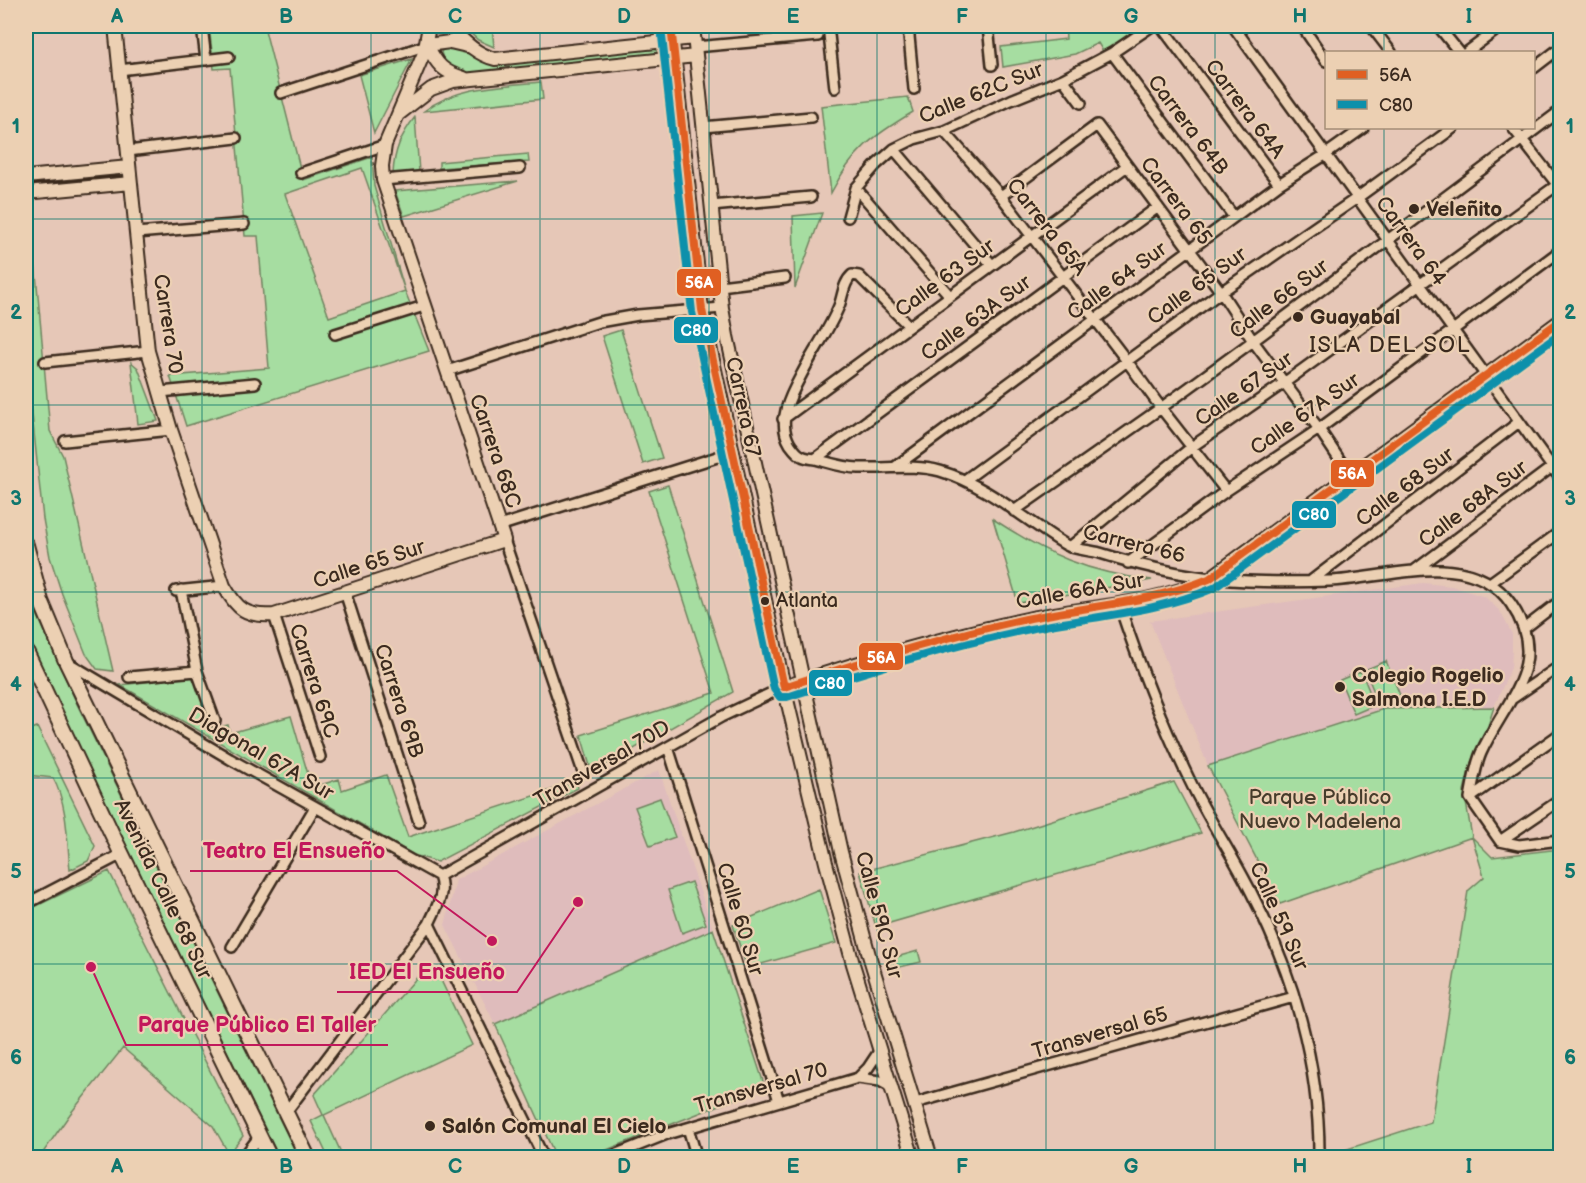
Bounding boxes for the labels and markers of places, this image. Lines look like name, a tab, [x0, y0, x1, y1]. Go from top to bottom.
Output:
place label: Veleñito	[1426, 197, 1502, 222]
marker: Veleñito	[1407, 202, 1421, 216]
place label: Guayabal	[1310, 305, 1400, 330]
marker: Guayabal	[1291, 310, 1305, 324]
place label: Atlanta	[776, 589, 838, 613]
marker: Atlanta	[759, 595, 771, 607]
place label: Colegio Rogelio Salmona I.E.D	[1352, 663, 1504, 712]
marker: Colegio Rogelio Salmona I.E.D	[1333, 680, 1347, 694]
callout: Teatro El Ensueño	[190, 831, 397, 871]
callout: IED El Ensueño	[337, 952, 517, 992]
callout: Parque Público El Taller	[126, 1005, 388, 1045]
place label: Salón Comunal El Cielo	[442, 1114, 667, 1139]
marker: Salón Comunal El Cielo	[423, 1119, 437, 1133]

